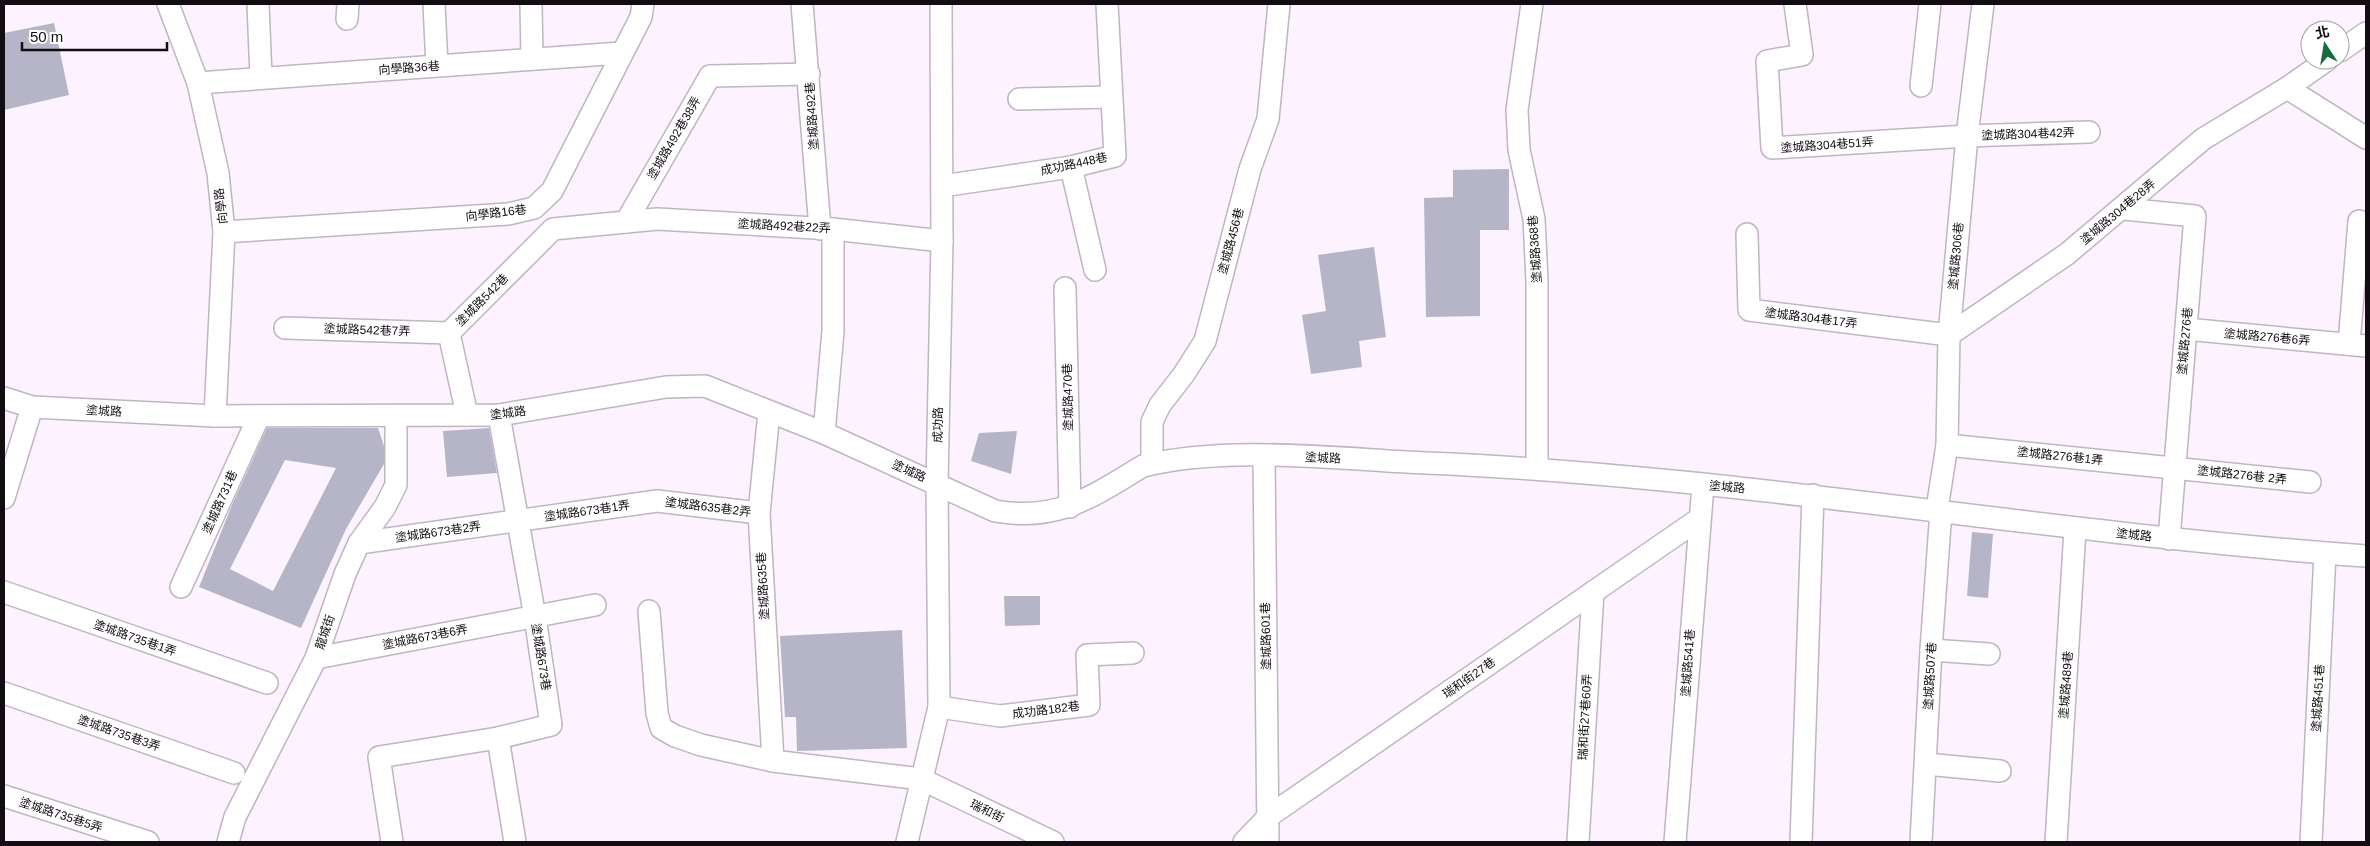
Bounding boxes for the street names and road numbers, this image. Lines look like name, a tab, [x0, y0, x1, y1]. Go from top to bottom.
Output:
street label: 向學路36巷	[378, 59, 440, 77]
street label: 塗城路492巷	[803, 82, 821, 150]
street label: 塗城路492巷38弄	[645, 94, 703, 182]
street label: 塗城路304巷42弄	[1981, 125, 2075, 143]
street label: 塗城路304巷51弄	[1780, 135, 1874, 155]
street label: 成功路448巷	[1039, 150, 1109, 178]
street label: 塗城路304巷28弄	[2078, 177, 2158, 247]
street label: 向學路	[212, 187, 230, 225]
street label: 向學路16巷	[465, 202, 527, 224]
street label: 塗城路456巷	[1215, 206, 1247, 276]
street label: 塗城路368巷	[1526, 215, 1544, 283]
street label: 塗城路492巷22弄	[737, 217, 831, 235]
street label: 塗城路306巷	[1946, 222, 1966, 290]
street label: 塗城路542巷	[453, 271, 511, 329]
street label: 塗城路304巷17弄	[1764, 305, 1858, 331]
street label: 塗城路276巷	[2175, 307, 2195, 375]
street label: 塗城路542巷7弄	[323, 321, 411, 339]
street label: 塗城路276巷6弄	[2223, 326, 2311, 348]
street label: 塗城路470巷	[1060, 363, 1076, 431]
street label: 塗城路	[86, 403, 122, 419]
street label: 塗城路	[489, 404, 527, 422]
street label: 成功路	[931, 407, 945, 443]
street label: 塗城路276巷1弄	[2016, 445, 2104, 467]
street label: 塗城路	[1305, 450, 1341, 466]
street label: 塗城路	[890, 457, 928, 485]
street label: 塗城路276巷 2弄	[2196, 463, 2288, 487]
street label: 塗城路731巷	[200, 468, 240, 536]
street label: 塗城路	[1708, 478, 1746, 496]
street label: 塗城路635巷2弄	[664, 495, 752, 519]
street label: 塗城路673巷1弄	[543, 498, 631, 524]
street label: 塗城路673巷2弄	[394, 519, 482, 545]
street label: 塗城路	[2115, 526, 2153, 544]
street label: 塗城路635巷	[754, 552, 772, 620]
street label: 塗城路601巷	[1258, 602, 1274, 670]
street label: 龍城街	[313, 613, 337, 651]
street label: 塗城路735巷1弄	[92, 617, 178, 659]
street label: 塗城路673巷6弄	[381, 622, 469, 652]
street label: 塗城路673巷	[529, 622, 553, 692]
street label: 塗城路541巷	[1679, 629, 1697, 697]
street label: 塗城路507巷	[1921, 642, 1939, 710]
street label: 塗城路489巷	[2057, 651, 2075, 719]
street label: 瑞和街27巷	[1440, 655, 1498, 701]
street label: 塗城路451巷	[2309, 664, 2327, 732]
street label: 瑞和街27巷60弄	[1576, 673, 1594, 761]
street label: 成功路182巷	[1011, 699, 1081, 721]
street label: 塗城路735巷3弄	[76, 712, 162, 754]
street label: 塗城路735巷5弄	[18, 795, 104, 835]
street label: 瑞和街	[968, 797, 1006, 825]

